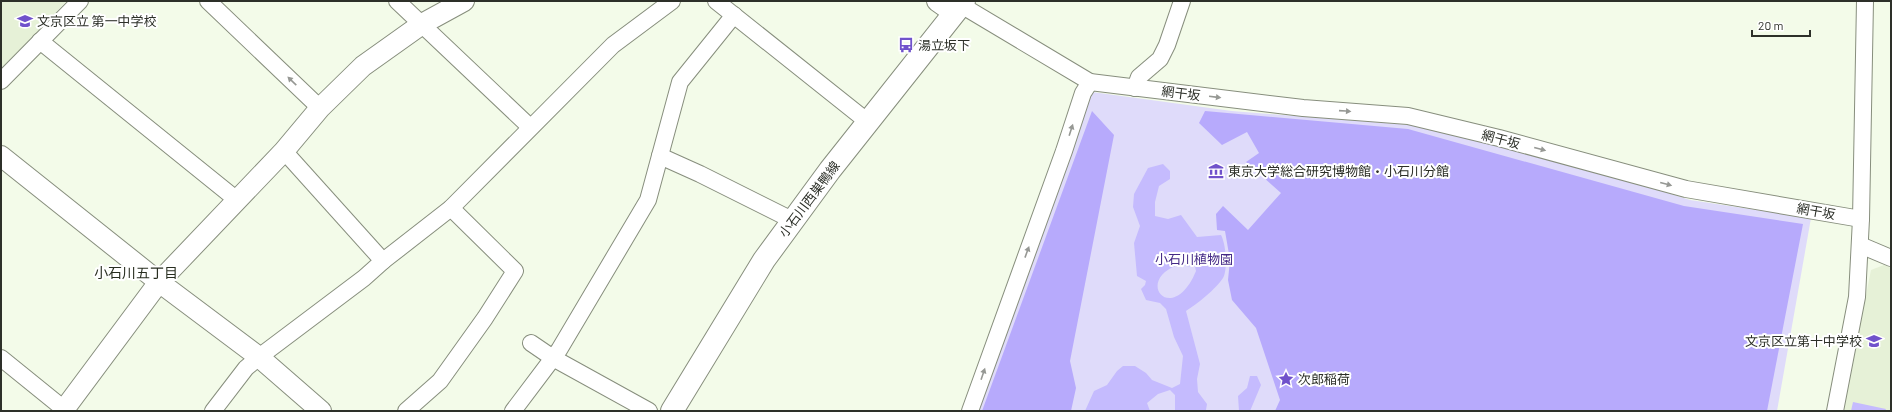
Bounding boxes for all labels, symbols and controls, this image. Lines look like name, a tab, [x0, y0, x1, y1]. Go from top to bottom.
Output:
school or university icon: 文京区立 第一中学校	[16, 12, 34, 30]
scale bar	[1752, 12, 1810, 38]
place label: 文京区立 第一中学校	[37, 13, 157, 29]
text: 20 m	[1758, 18, 1784, 32]
bus stop icon: 湯立坂下	[897, 36, 915, 54]
place label: 湯立坂下	[918, 37, 970, 53]
one-way arrow	[287, 76, 297, 86]
street label: 網干坂	[1161, 83, 1201, 103]
one-way arrow	[1209, 94, 1221, 101]
one-way arrow	[1339, 108, 1351, 115]
one-way arrow	[1068, 123, 1074, 135]
street label: 網干坂	[1480, 126, 1522, 152]
one-way arrow	[1534, 146, 1546, 152]
street label: 小石川西巣鴨線	[775, 158, 843, 240]
museum icon: 東京大学総合研究博物館・小石川分館	[1207, 162, 1225, 180]
place label: 東京大学総合研究博物館・小石川分館	[1228, 163, 1449, 179]
one-way arrow	[1659, 181, 1672, 187]
street label: 網干坂	[1795, 200, 1837, 222]
one-way arrow	[1025, 246, 1031, 258]
park label: 小石川植物園	[1155, 251, 1233, 267]
district label: 小石川五丁目	[94, 264, 178, 281]
school or university icon: 文京区立第十中学校	[1865, 332, 1883, 350]
place label: 文京区立第十中学校	[1745, 333, 1862, 349]
one-way arrow	[980, 368, 986, 380]
place icon: 次郎稲荷	[1277, 370, 1295, 388]
place label: 次郎稲荷	[1298, 371, 1350, 387]

